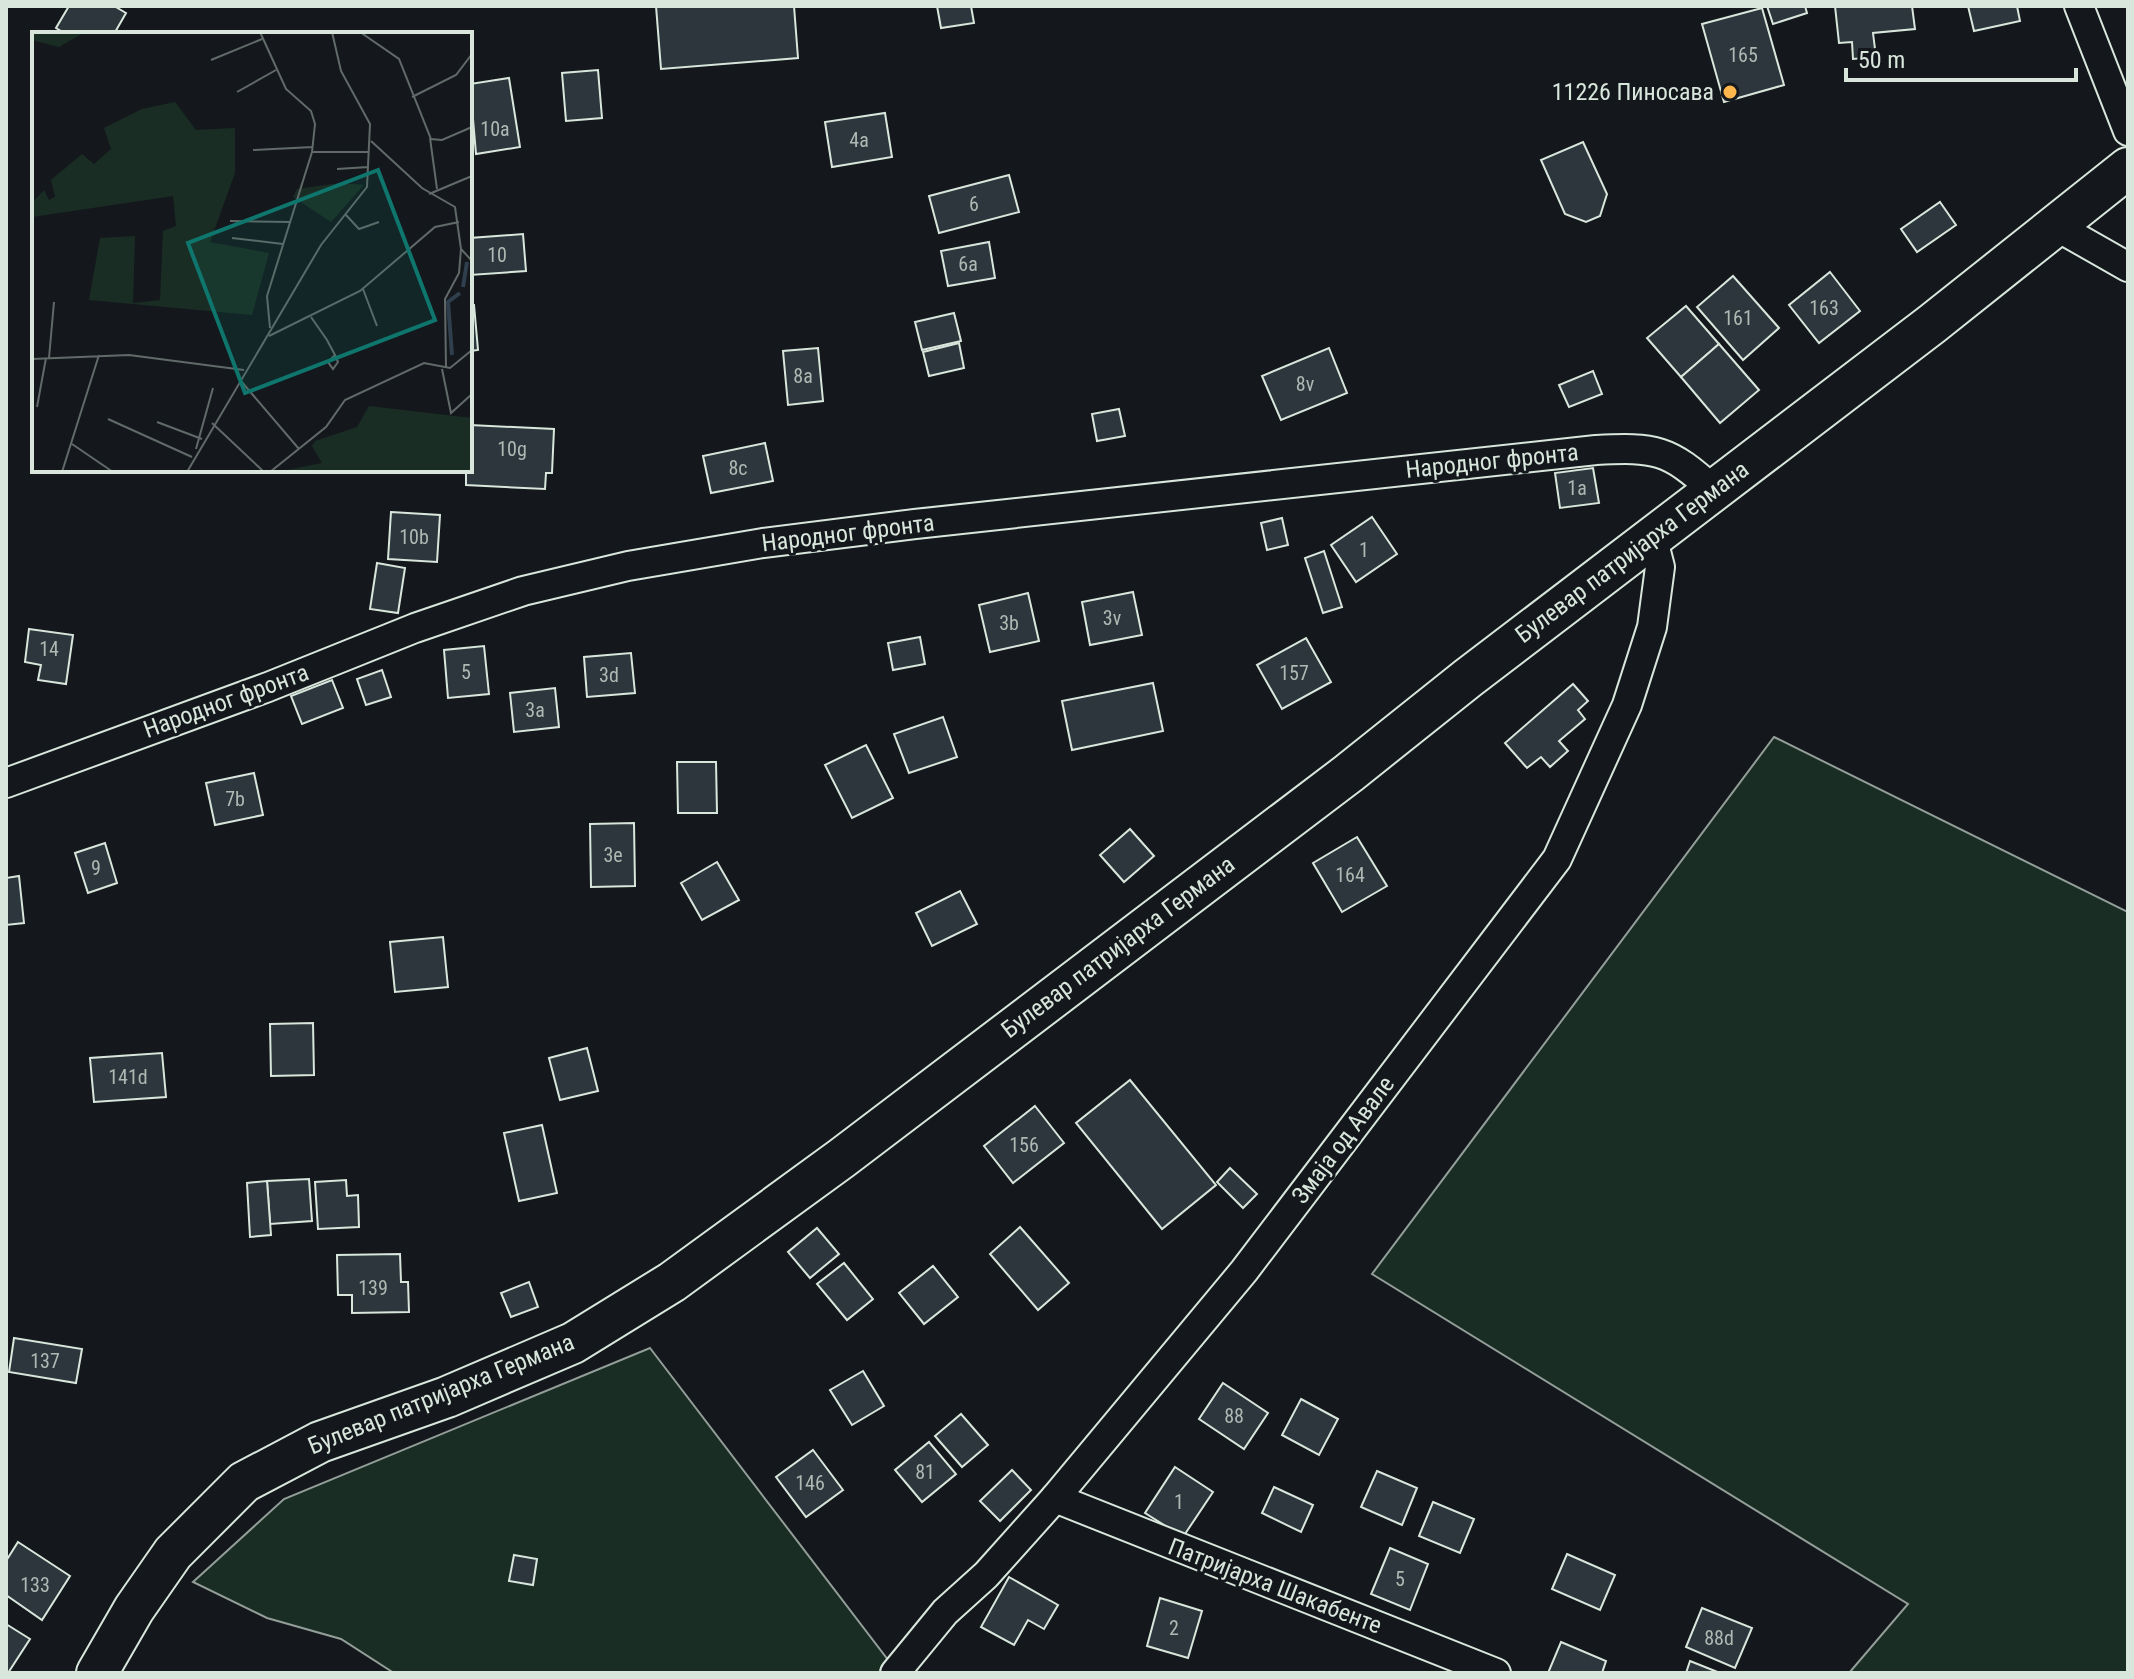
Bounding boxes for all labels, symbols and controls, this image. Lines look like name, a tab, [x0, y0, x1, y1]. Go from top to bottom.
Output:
inset map	[32, 32, 472, 472]
scale bar	[1846, 32, 2076, 82]
house number: 165	[1728, 43, 1758, 67]
text: 50 m	[1858, 46, 1905, 74]
place label: 11226 Пиносава	[1552, 78, 1714, 106]
marker: 11226 Пиносава	[1721, 83, 1739, 101]
house number: 10a	[480, 117, 510, 141]
house number: 4a	[849, 128, 869, 152]
house number: 6	[969, 192, 979, 216]
house number: 10	[487, 243, 507, 267]
house number: 6a	[958, 252, 978, 276]
house number: 163	[1809, 296, 1839, 320]
house number: 161	[1723, 306, 1753, 330]
house number: 8a	[793, 364, 813, 388]
house number: 8v	[1296, 372, 1315, 396]
house number: 10g	[497, 437, 527, 461]
street label: Народног фронта	[1404, 438, 1580, 484]
street label: Булевар патријарха Германа	[1510, 455, 1754, 649]
house number: 8c	[728, 456, 748, 480]
house number: 1a	[1567, 476, 1587, 500]
street label: Народног фронта	[760, 509, 936, 557]
house number: 10b	[399, 525, 429, 549]
house number: 1	[1359, 538, 1369, 562]
house number: 3v	[1103, 606, 1122, 630]
house number: 3b	[999, 611, 1019, 635]
house number: 14	[39, 637, 59, 661]
street label: Народног фронта	[140, 658, 312, 744]
house number: 5	[461, 660, 471, 684]
house number: 157	[1279, 661, 1309, 685]
house number: 3d	[599, 663, 619, 687]
house number: 3a	[525, 698, 545, 722]
house number: 7b	[225, 787, 245, 811]
house number: 3e	[603, 843, 623, 867]
street label: Булевар патријарха Германа	[996, 850, 1240, 1044]
house number: 9	[91, 856, 101, 880]
house number: 164	[1335, 863, 1365, 887]
house number: 141d	[108, 1065, 148, 1089]
street label: Змаја од Авале	[1286, 1071, 1400, 1209]
house number: 156	[1009, 1133, 1039, 1157]
house number: 139	[358, 1276, 388, 1300]
street label: Булевар патријарха Германа	[304, 1328, 578, 1460]
house number: 137	[30, 1349, 60, 1373]
house number: 88	[1224, 1404, 1244, 1428]
house number: 81	[915, 1460, 935, 1484]
house number: 146	[795, 1471, 825, 1495]
house number: 1	[1174, 1490, 1184, 1514]
street label: Патријарха Шакабенте	[1164, 1532, 1386, 1640]
house number: 5	[1395, 1567, 1405, 1591]
house number: 133	[20, 1573, 50, 1597]
house number: 2	[1169, 1616, 1179, 1640]
house number: 88d	[1704, 1626, 1734, 1650]

